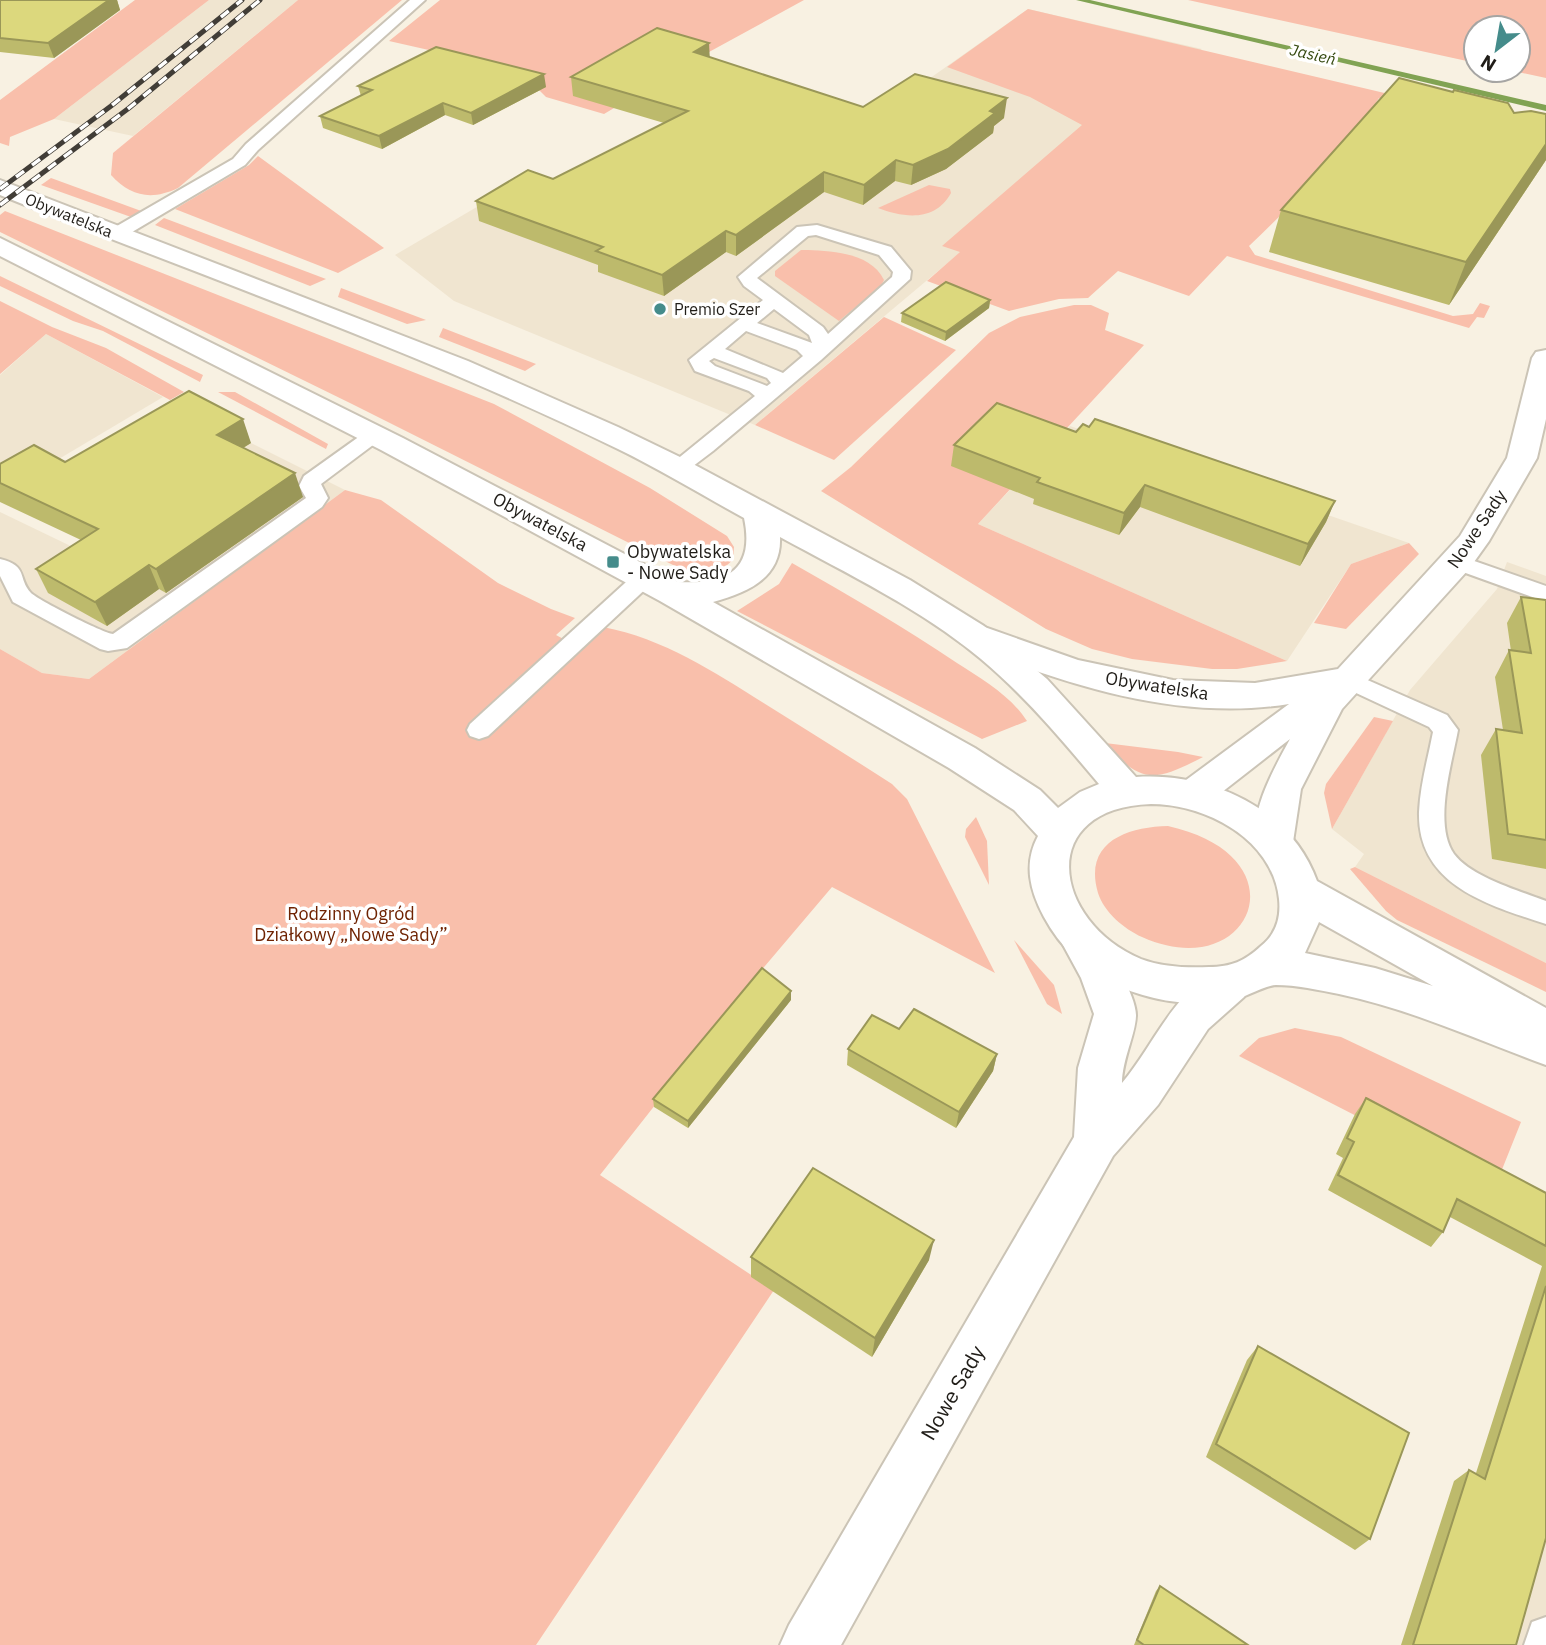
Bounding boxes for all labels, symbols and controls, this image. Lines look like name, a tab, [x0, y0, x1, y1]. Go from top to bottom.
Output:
north arrow	[1462, 14, 1532, 84]
water label: Jasień	[1288, 39, 1338, 69]
text: N	[1476, 50, 1500, 77]
street label: Obywatelska	[22, 188, 116, 242]
place label: Premio Szer	[674, 299, 760, 319]
marker: Premio Szer	[652, 301, 668, 317]
street label: Nowe Sady	[1442, 485, 1511, 572]
street label: Obywatelska	[489, 487, 592, 556]
place label: Obywatelska - Nowe Sady	[627, 540, 732, 584]
marker: Obywatelska - Nowe Sady	[605, 554, 621, 570]
street label: Obywatelska	[1104, 666, 1211, 705]
park label: Rodzinny Ogród Działkowy „Nowe Sady”	[254, 902, 448, 946]
street label: Nowe Sady	[914, 1340, 991, 1445]

